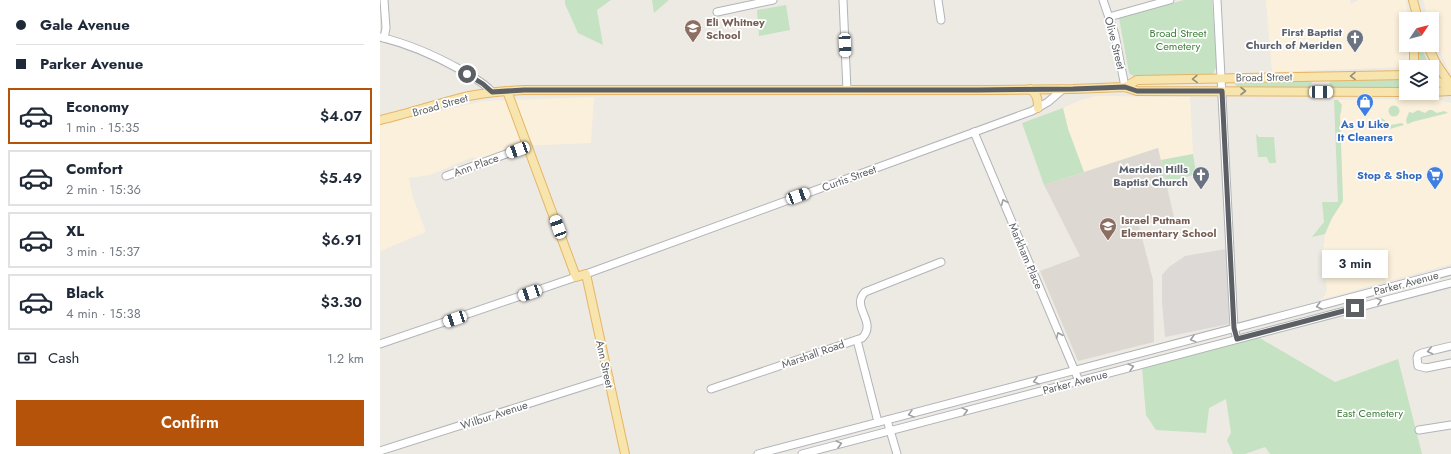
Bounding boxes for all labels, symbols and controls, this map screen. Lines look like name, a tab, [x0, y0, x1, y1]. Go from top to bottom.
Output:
north arrow	[1399, 12, 1439, 52]
map controls	[1399, 12, 1439, 100]
text: Gale Avenue	[40, 14, 130, 36]
place label: Eli Whitney School	[706, 14, 765, 43]
street label: Olive Street	[1101, 15, 1129, 71]
school or university icon: Eli Whitney School	[683, 18, 703, 43]
place label: First Baptist Church of Meriden	[1246, 24, 1342, 53]
park label: Broad Street Cemetery	[1150, 25, 1207, 54]
church icon: First Baptist Church of Meriden	[1345, 28, 1365, 53]
car	[838, 33, 852, 57]
text: Parker Avenue	[40, 53, 143, 75]
button: layers	[1399, 60, 1439, 100]
route start	[458, 65, 476, 83]
street label: Broad Street	[1235, 68, 1293, 85]
one-way arrow	[1350, 71, 1356, 80]
one-way arrow	[1192, 75, 1198, 83]
car	[1309, 86, 1333, 98]
one-way arrow	[1240, 87, 1246, 95]
street label: Broad Street	[410, 89, 470, 121]
shop icon: As U Like It Cleaners	[1355, 92, 1375, 117]
text: Economy	[66, 96, 129, 118]
icon: car	[18, 98, 54, 134]
text: $4.07	[320, 105, 362, 127]
place label: As U Like It Cleaners	[1337, 116, 1393, 145]
text: 1 min · 15:35	[66, 118, 139, 137]
car	[505, 140, 531, 160]
street label: Ann Place	[451, 149, 501, 181]
text: Comfort	[66, 158, 123, 180]
icon: car	[18, 160, 54, 196]
street label: Curtis Street	[820, 161, 879, 195]
place label: Meriden Hills Baptist Church	[1113, 161, 1188, 190]
church icon: Meriden Hills Baptist Church	[1191, 165, 1211, 190]
supermarket icon: Stop & Shop	[1425, 165, 1445, 190]
text: $5.49	[319, 167, 362, 189]
place label: Stop & Shop	[1357, 167, 1422, 183]
text: 2 min · 15:36	[66, 180, 141, 199]
car	[785, 186, 811, 206]
one-way arrow	[1000, 198, 1008, 205]
place label: Israel Putnam Elementary School	[1121, 212, 1216, 241]
car	[548, 214, 568, 240]
school or university icon: Israel Putnam Elementary School	[1098, 216, 1118, 241]
text: XL	[66, 220, 84, 242]
street label: Markham Place	[1005, 220, 1047, 292]
icon: car	[18, 222, 54, 258]
text: $6.91	[322, 229, 362, 251]
text: 3 min · 15:37	[66, 242, 140, 261]
callout: 3 min	[1322, 250, 1388, 278]
text: 3 min	[1339, 254, 1371, 273]
street label: Parker Avenue	[1372, 267, 1440, 299]
text: Black	[66, 282, 104, 304]
car	[517, 283, 543, 303]
icon: car	[18, 284, 54, 320]
text: $3.30	[321, 291, 362, 313]
one-way arrow	[1376, 298, 1382, 306]
route end	[1346, 299, 1364, 317]
one-way arrow	[1315, 301, 1322, 310]
text: 4 min · 15:38	[66, 304, 141, 323]
car	[442, 309, 468, 329]
one-way arrow	[1056, 331, 1064, 339]
one-way arrow	[1190, 334, 1197, 343]
street label: Marshall Road	[779, 336, 847, 372]
street label: Ann Street	[592, 339, 618, 390]
one-way arrow	[1427, 346, 1434, 354]
icon: cash	[16, 347, 38, 369]
text: Cash	[48, 347, 79, 369]
text: 1.2 km	[327, 349, 364, 368]
one-way arrow	[1128, 363, 1135, 372]
street label: Parker Avenue	[1041, 366, 1109, 398]
one-way arrow	[1033, 376, 1040, 384]
street label: Wilbur Avenue	[458, 397, 530, 433]
button: Confirm	[16, 400, 364, 446]
park label: East Cemetery	[1337, 405, 1403, 421]
one-way arrow	[961, 407, 968, 416]
one-way arrow	[908, 409, 914, 417]
one-way arrow	[836, 440, 843, 449]

